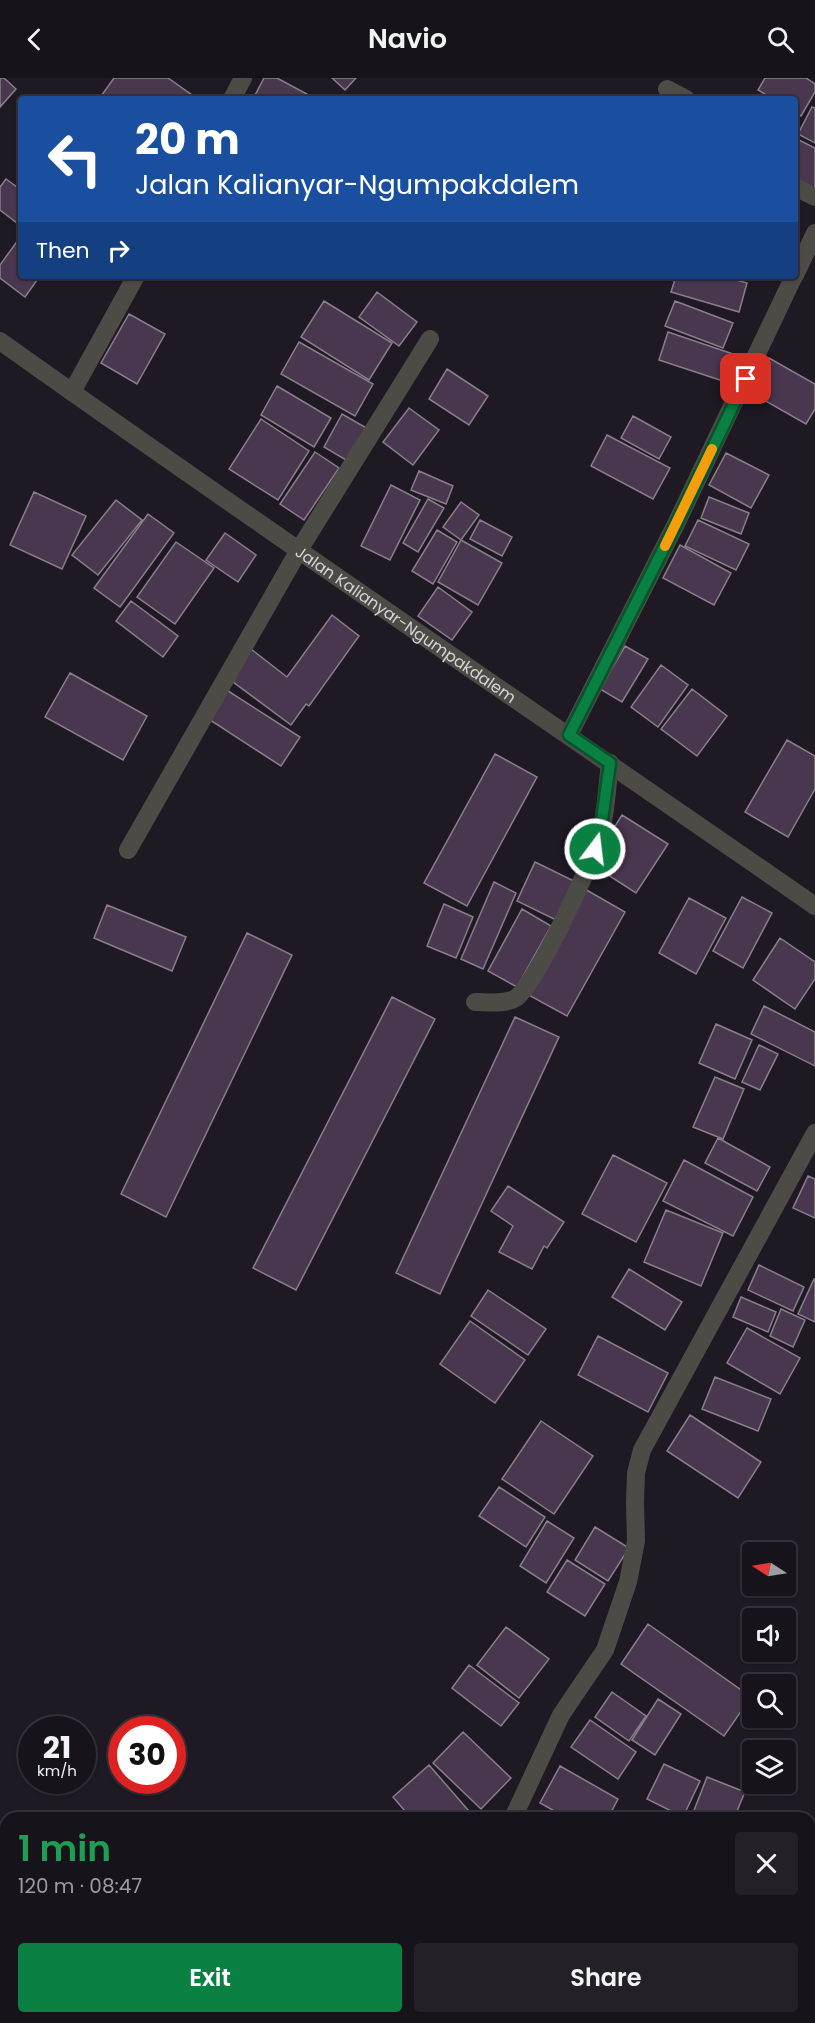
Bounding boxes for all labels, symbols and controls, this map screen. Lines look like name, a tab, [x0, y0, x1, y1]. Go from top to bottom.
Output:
text: Navio	[368, 20, 447, 57]
icon: back	[18, 23, 51, 56]
icon: search	[764, 23, 797, 56]
text: 20 m	[135, 110, 240, 169]
icon: left	[36, 120, 114, 198]
text: Jalan Kalianyar-Ngumpakdalem	[135, 166, 579, 203]
icon: right	[102, 234, 135, 267]
text: Then	[36, 235, 90, 266]
pin	[720, 353, 771, 404]
icon: arrive	[729, 362, 762, 395]
street label: Jalan Kalianyar-Ngumpakdalem	[291, 541, 521, 709]
position arrow	[563, 817, 627, 881]
north arrow	[742, 1542, 796, 1596]
map controls	[742, 1542, 796, 1794]
button: sound	[742, 1608, 796, 1662]
button: search	[742, 1674, 796, 1728]
speed limit sign: 30	[108, 1716, 186, 1794]
text: 21	[43, 1726, 71, 1769]
button: layers	[742, 1740, 796, 1794]
text: km/h	[37, 1760, 77, 1781]
text: 1 min	[18, 1823, 111, 1874]
button: close	[735, 1832, 798, 1895]
text: 120 m · 08:47	[18, 1872, 142, 1900]
button: Exit	[18, 1943, 402, 2012]
button: Share	[414, 1943, 798, 2012]

